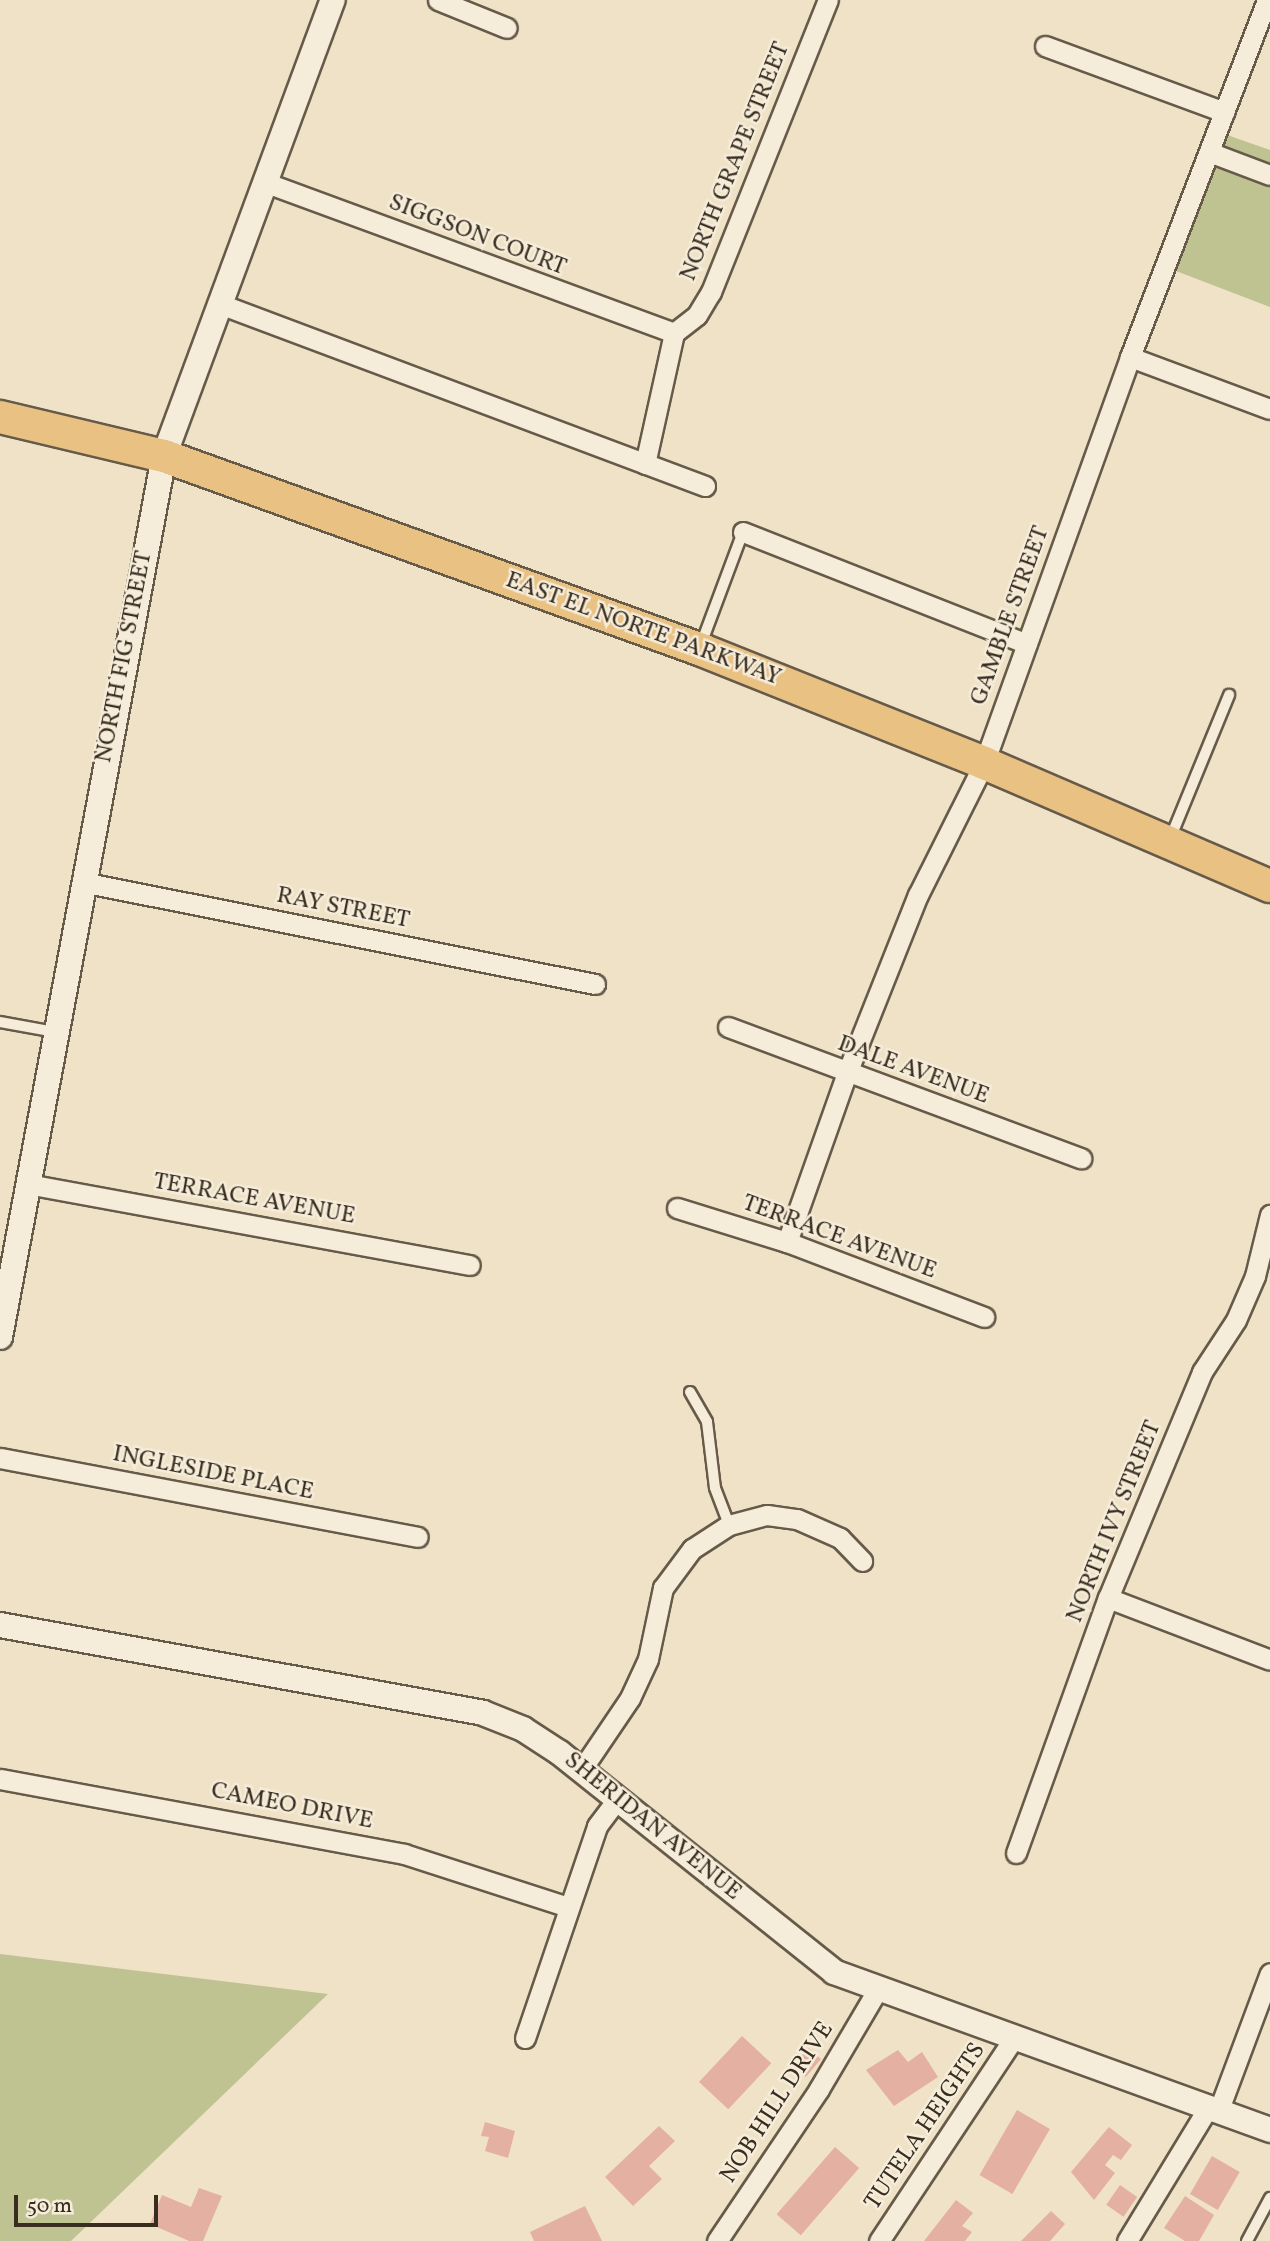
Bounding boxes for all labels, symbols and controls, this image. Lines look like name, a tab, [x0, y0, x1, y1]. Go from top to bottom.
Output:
street label: NORTH GRAPE STREET	[675, 38, 797, 286]
street label: SIGGSON COURT	[384, 189, 570, 283]
street label: GAMBLE STREET	[965, 523, 1057, 709]
street label: NORTH FIG STREET	[90, 549, 160, 765]
street label: EAST EL NORTE PARKWAY	[501, 567, 785, 693]
street label: RAY STREET	[274, 882, 412, 936]
street label: DALE AVENUE	[833, 1030, 993, 1112]
street label: TERRACE AVENUE	[151, 1168, 357, 1232]
street label: TERRACE AVENUE	[738, 1189, 940, 1287]
street label: NORTH IVY STREET	[1061, 1417, 1169, 1627]
street label: INGLESIDE PLACE	[110, 1440, 316, 1508]
street label: SHERIDAN AVENUE	[558, 1747, 746, 1907]
street label: CAMEO DRIVE	[209, 1777, 375, 1837]
street label: NOB HILL DRIVE	[715, 2017, 841, 2189]
street label: TUTELA HEIGHTS	[859, 2038, 993, 2216]
scale bar	[18, 2182, 161, 2226]
text: 50 m	[27, 2192, 72, 2221]

